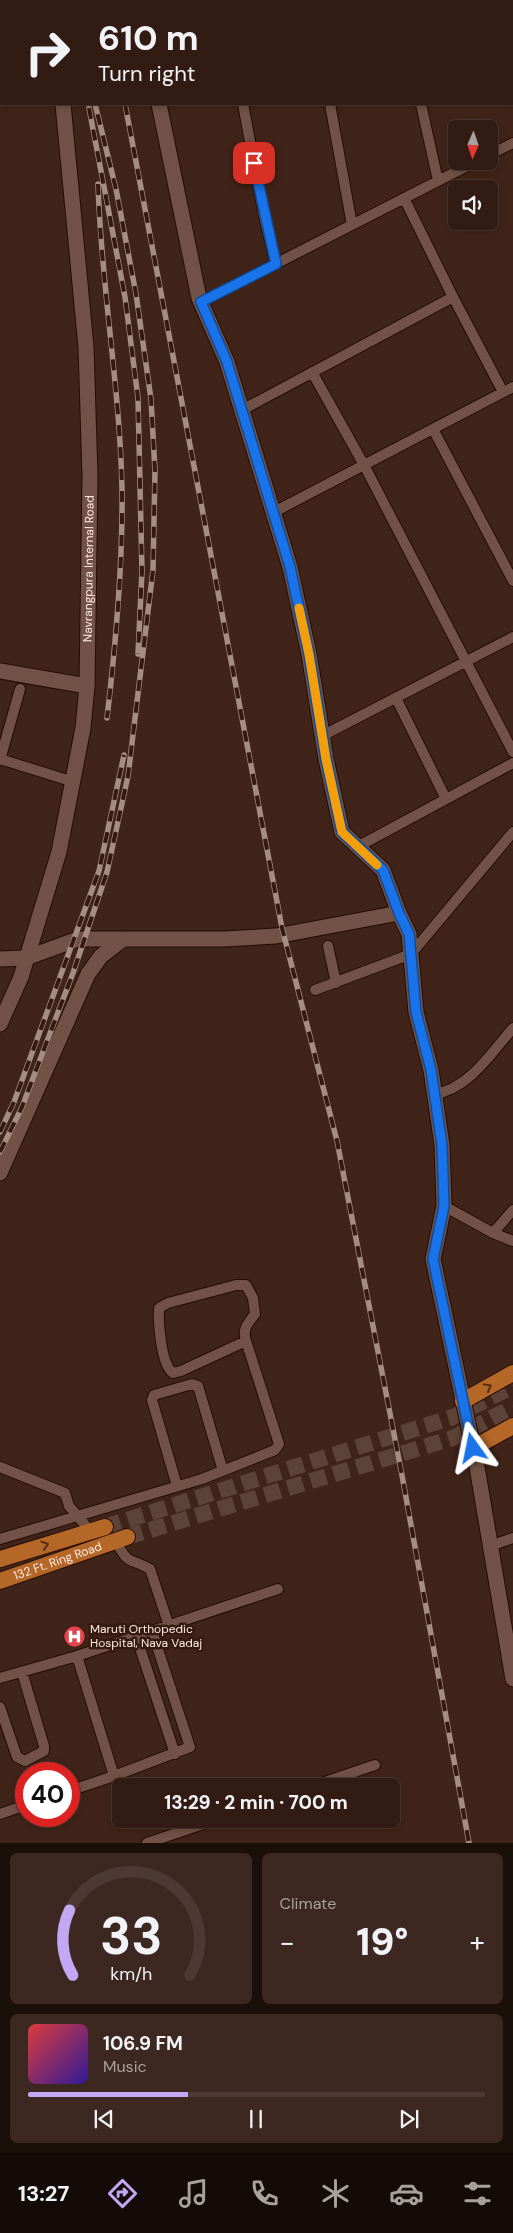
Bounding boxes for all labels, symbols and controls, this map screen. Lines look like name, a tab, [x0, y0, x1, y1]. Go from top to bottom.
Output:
text: 610 m	[98, 15, 199, 61]
icon: right	[15, 20, 80, 85]
text: Turn right	[98, 59, 195, 88]
north arrow	[448, 120, 498, 170]
map controls	[448, 120, 498, 230]
pin	[233, 142, 275, 184]
icon: arrive	[240, 149, 268, 177]
button: sound	[448, 180, 498, 230]
street label: Navrangpura Internal Road	[80, 495, 98, 642]
one-way arrow	[483, 1383, 492, 1393]
position arrow	[446, 1421, 498, 1473]
street label: 132 Ft. Ring Road	[11, 1538, 104, 1584]
one-way arrow	[40, 1540, 49, 1550]
place label: Maruti Orthopedic Hospital, Nava Vadaj	[90, 1621, 202, 1651]
hospital icon: Maruti Orthopedic Hospital, Nava Vadaj	[62, 1624, 86, 1648]
speed limit sign: 40	[15, 1762, 80, 1827]
text: 13:29 · 2 min · 700 m	[164, 1790, 348, 1815]
text: Climate	[280, 1893, 336, 1914]
text: 33	[99, 1902, 162, 1970]
text: 19°	[356, 1917, 408, 1967]
text: −	[280, 1924, 295, 1961]
text: +	[470, 1924, 485, 1961]
text: km/h	[110, 1962, 152, 1986]
text: 106.9 FM	[103, 2031, 183, 2056]
text: Music	[103, 2056, 147, 2077]
icon: previous	[90, 2105, 118, 2133]
icon: pause	[242, 2105, 270, 2133]
icon: next	[395, 2105, 423, 2133]
icon: directions	[105, 2176, 140, 2211]
icon: music	[176, 2176, 211, 2211]
icon: phone	[247, 2176, 282, 2211]
icon: climate	[318, 2176, 353, 2211]
icon: car	[389, 2176, 424, 2211]
icon: filters	[460, 2176, 495, 2211]
text: 13:27	[18, 2179, 69, 2208]

